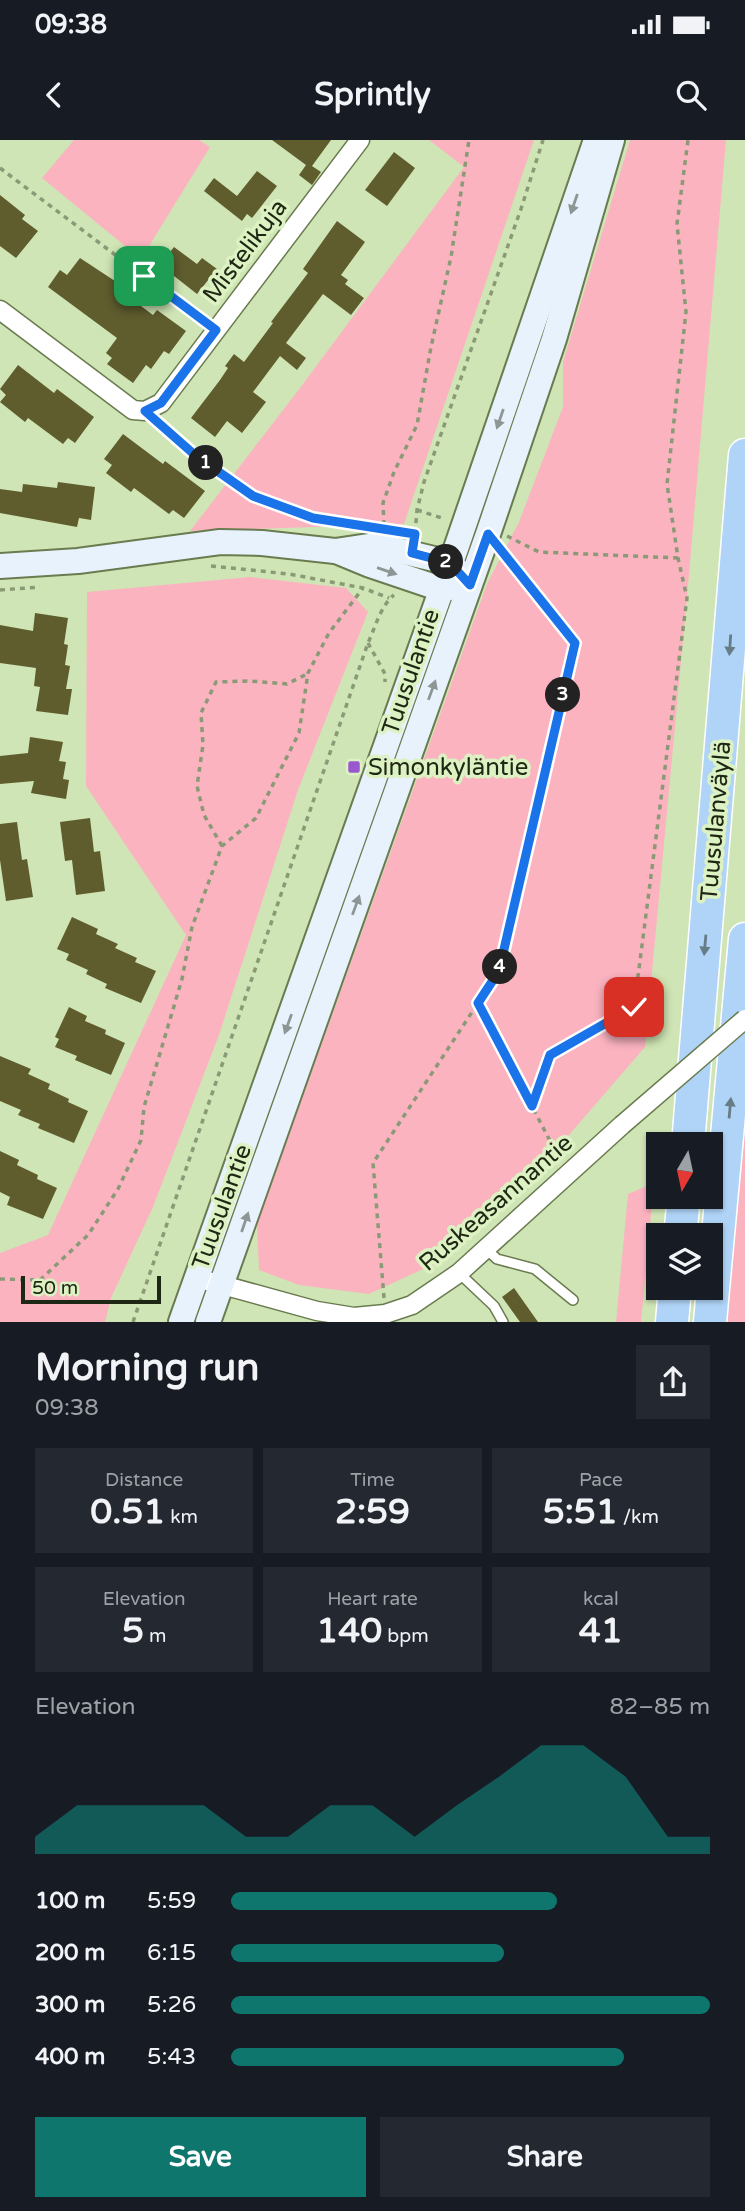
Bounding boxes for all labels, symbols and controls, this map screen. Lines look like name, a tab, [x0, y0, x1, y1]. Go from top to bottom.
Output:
text: 09:38	[35, 9, 107, 40]
icon: back	[35, 76, 73, 114]
text: Sprintly	[314, 76, 431, 114]
icon: search	[672, 76, 710, 114]
street label: Mistelikuja	[197, 193, 293, 309]
one-way arrow	[568, 194, 579, 215]
pin	[114, 246, 174, 306]
icon: arrive	[125, 257, 163, 295]
one-way arrow	[494, 409, 505, 430]
pin: 1	[188, 446, 224, 480]
text: 1	[200, 451, 211, 473]
pin: 2	[428, 544, 464, 580]
text: 2	[440, 550, 451, 572]
one-way arrow	[377, 566, 398, 577]
street label: Tuusulantie	[376, 605, 446, 739]
one-way arrow	[724, 634, 735, 656]
pin: 3	[546, 678, 580, 712]
one-way arrow	[427, 680, 438, 701]
text: 3	[557, 683, 568, 705]
street label: Tuusulanväylä	[695, 740, 737, 902]
place label: Simonkyläntie	[368, 753, 528, 782]
marker: Simonkyläntie	[346, 759, 362, 775]
one-way arrow	[351, 894, 362, 915]
one-way arrow	[699, 934, 710, 956]
pin: 4	[482, 950, 518, 984]
text: 4	[494, 955, 505, 977]
pin	[604, 977, 664, 1037]
icon: check	[615, 988, 653, 1026]
one-way arrow	[282, 1014, 293, 1035]
one-way arrow	[725, 1097, 736, 1119]
street label: Ruskeasannantie	[413, 1128, 579, 1278]
north arrow	[646, 1132, 723, 1209]
map controls	[646, 1132, 723, 1300]
street label: Tuusulantie	[186, 1140, 258, 1274]
one-way arrow	[240, 1211, 251, 1232]
button: layers	[646, 1223, 723, 1300]
scale bar	[21, 1273, 161, 1305]
text: 50 m	[32, 1277, 78, 1299]
text: Morning run	[35, 1345, 259, 1391]
button: share	[636, 1345, 710, 1419]
text: 09:38	[35, 1394, 99, 1422]
text: Distance	[105, 1469, 183, 1491]
text: Time	[350, 1469, 395, 1491]
text: Pace	[579, 1469, 623, 1491]
text: 0.51	[90, 1491, 165, 1533]
text: 2:59	[335, 1491, 410, 1533]
text: 5:51	[543, 1491, 618, 1533]
text: km	[165, 1506, 198, 1528]
text: /km	[618, 1506, 659, 1528]
text: Elevation	[103, 1588, 186, 1610]
text: Heart rate	[327, 1588, 418, 1610]
text: kcal	[583, 1588, 619, 1610]
text: 5	[122, 1610, 144, 1652]
text: 140	[316, 1610, 382, 1652]
text: 41	[579, 1610, 623, 1652]
text: m	[144, 1625, 166, 1647]
text: bpm	[382, 1625, 429, 1647]
text: Elevation	[35, 1693, 136, 1721]
text: 82–85 m	[609, 1693, 710, 1721]
text: 100 m	[35, 1887, 105, 1915]
text: 5:59	[147, 1887, 196, 1915]
text: 200 m	[35, 1939, 105, 1967]
text: 6:15	[147, 1939, 196, 1967]
text: 300 m	[35, 1991, 105, 2019]
text: 5:26	[147, 1991, 196, 2019]
text: 400 m	[35, 2043, 105, 2071]
text: 5:43	[147, 2043, 196, 2071]
button: Save	[35, 2117, 366, 2197]
button: Share	[380, 2117, 710, 2197]

